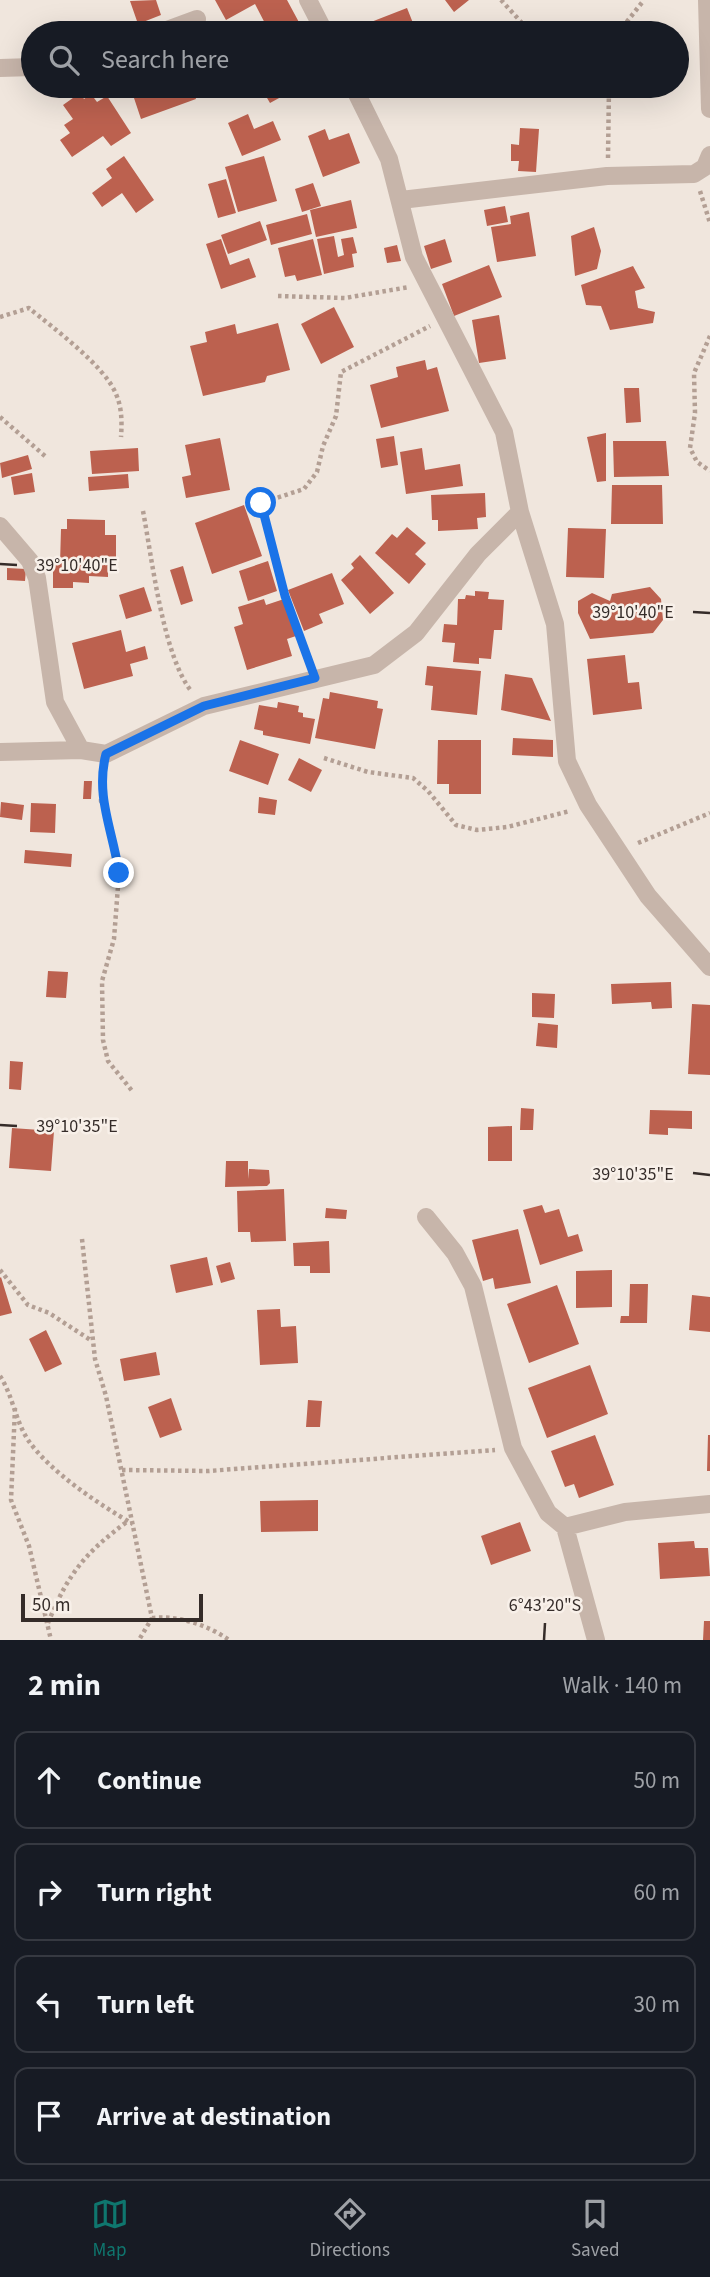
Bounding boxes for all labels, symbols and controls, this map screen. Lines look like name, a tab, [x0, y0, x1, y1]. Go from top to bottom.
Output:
search box	[21, 21, 689, 98]
icon: search	[45, 41, 83, 79]
text: Search here	[101, 41, 229, 78]
route start	[245, 487, 276, 518]
text: 39°10'40"E	[36, 553, 118, 578]
text: 39°10'40"E	[592, 600, 674, 625]
route end	[103, 857, 134, 888]
text: 39°10'35"E	[36, 1114, 118, 1139]
text: 39°10'35"E	[592, 1162, 674, 1187]
scale bar	[21, 1591, 203, 1623]
text: 50 m	[32, 1592, 70, 1619]
text: 6°43'20"S	[509, 1593, 581, 1618]
text: 2 min	[28, 1664, 101, 1707]
text: Walk · 140 m	[563, 1669, 682, 1702]
icon: ahead	[30, 1761, 68, 1799]
text: Continue	[97, 1762, 202, 1799]
text: 50 m	[633, 1764, 680, 1797]
icon: right	[30, 1873, 68, 1911]
text: Turn right	[97, 1874, 212, 1911]
text: 60 m	[633, 1876, 680, 1909]
icon: left	[30, 1985, 68, 2023]
text: Turn left	[97, 1986, 194, 2023]
text: 30 m	[633, 1988, 680, 2021]
icon: arrive	[30, 2097, 68, 2135]
text: Arrive at destination	[97, 2098, 331, 2135]
tab: Map	[91, 2195, 129, 2264]
tab: Directions	[310, 2195, 390, 2264]
tab: Saved	[571, 2195, 619, 2264]

